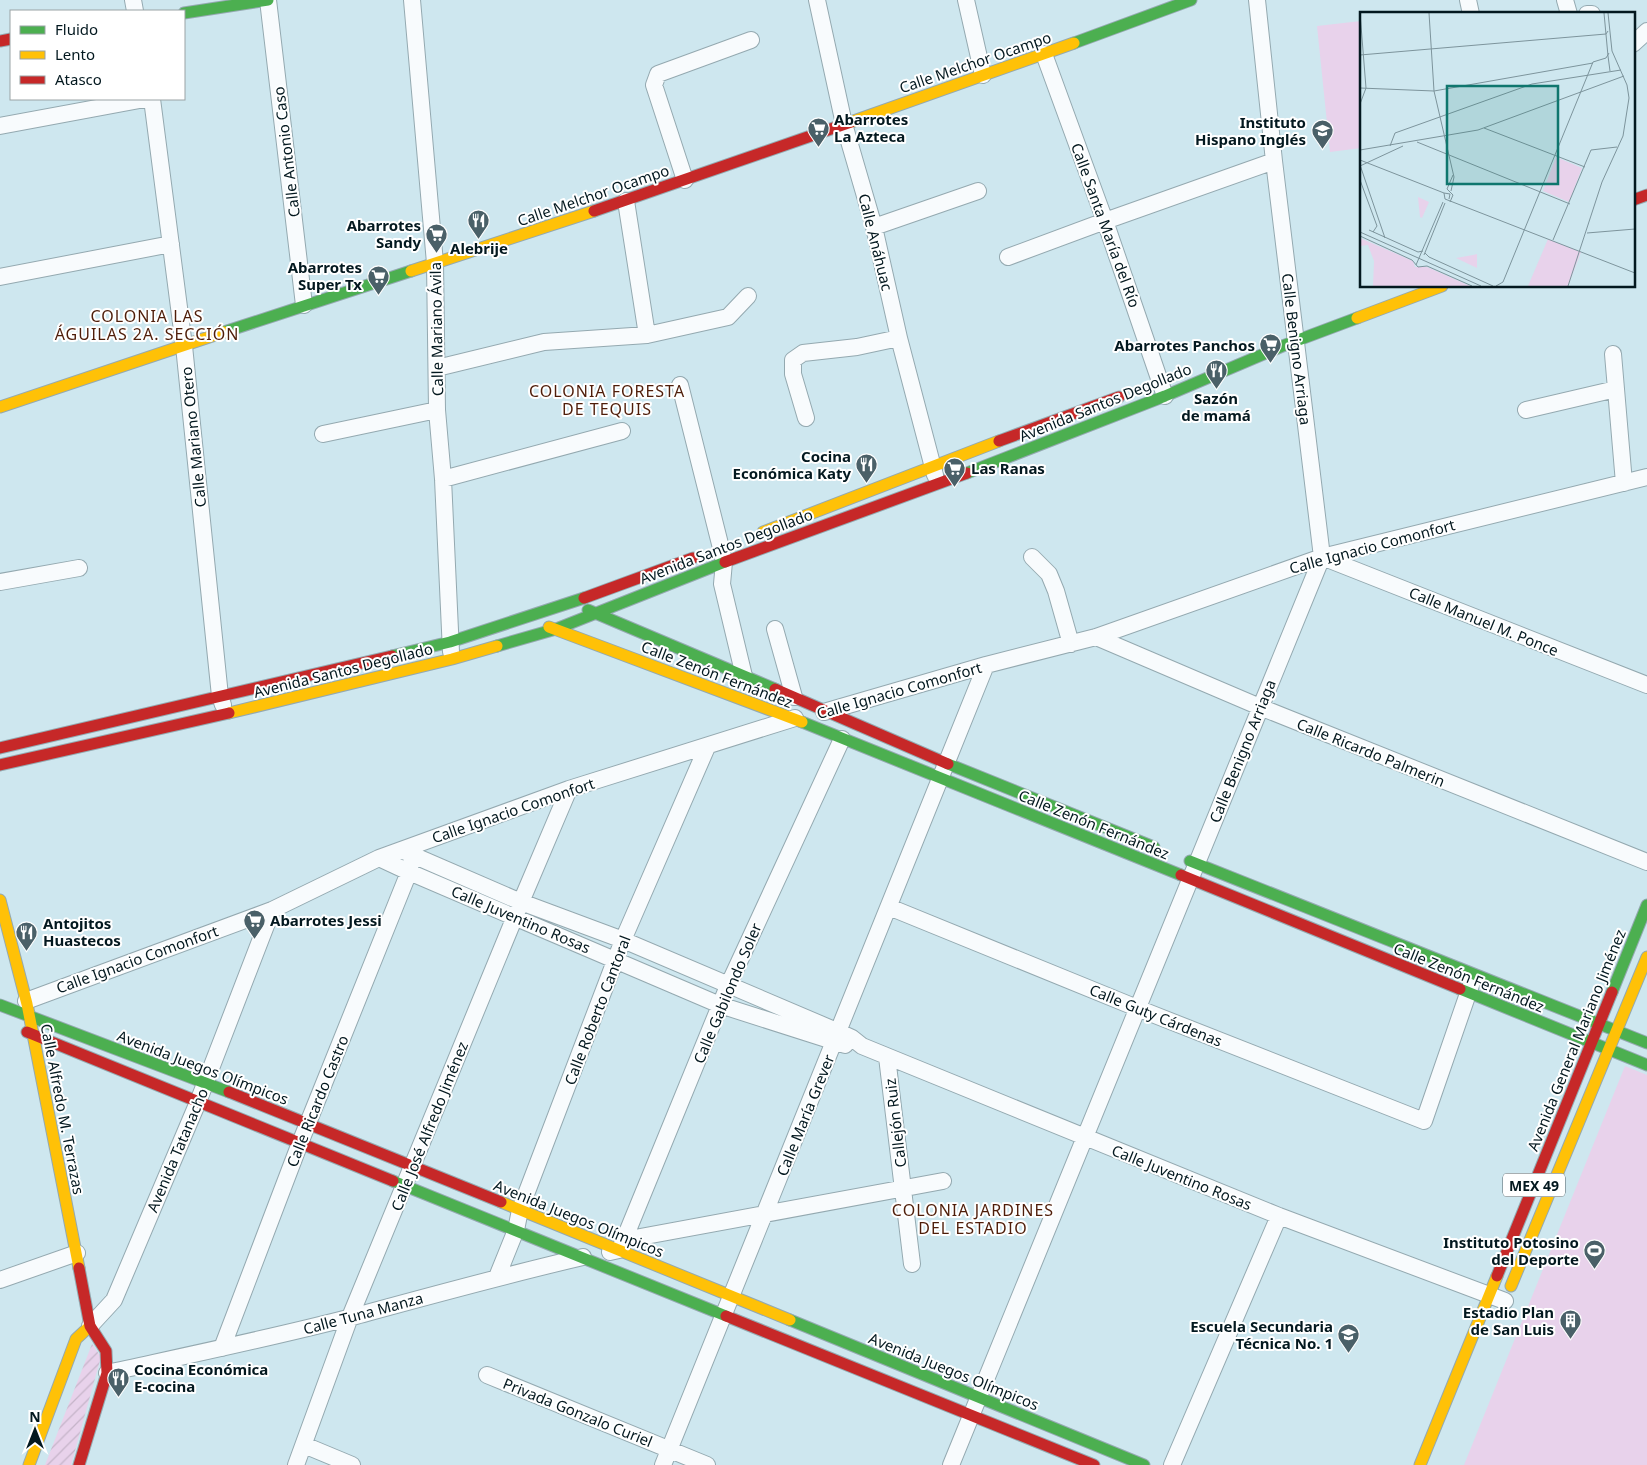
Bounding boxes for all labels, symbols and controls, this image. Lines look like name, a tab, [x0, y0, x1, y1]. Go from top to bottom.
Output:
legend	[10, 10, 185, 100]
inset map	[1360, 12, 1634, 288]
text: Fluido	[55, 19, 98, 39]
street label: Calle Melchor Ocampo	[896, 27, 1054, 97]
text: Lento	[55, 44, 95, 64]
text: Atasco	[55, 69, 102, 89]
street label: Calle Antonio Caso	[268, 85, 304, 219]
place label: Abarrotes La Azteca	[834, 109, 908, 146]
place label: Instituto Hispano Inglés	[1195, 112, 1306, 149]
supermarket icon: Abarrotes La Azteca	[806, 116, 830, 147]
school or university icon: Instituto Hispano Inglés	[1310, 119, 1334, 150]
street label: Calle Santa María del Río	[1067, 140, 1145, 310]
street label: Calle Melchor Ocampo	[514, 160, 672, 230]
street label: Calle Anáhuac	[854, 191, 898, 293]
restaurant icon: Alebrije	[467, 208, 491, 239]
place label: Abarrotes Sandy	[347, 215, 421, 252]
supermarket icon: Abarrotes Sandy	[425, 222, 449, 253]
place label: Alebrije	[450, 238, 508, 258]
place label: Abarrotes Super Tx	[288, 257, 362, 294]
street label: Calle Mariano Ávila	[425, 262, 447, 396]
supermarket icon: Abarrotes Super Tx	[366, 264, 390, 295]
street label: Calle Benigno Arriaga	[1278, 272, 1316, 426]
district label: COLONIA LAS ÁGUILAS 2A. SECCIÓN	[55, 305, 239, 345]
supermarket icon: Abarrotes Panchos	[1259, 333, 1283, 364]
place label: Abarrotes Panchos	[1114, 335, 1255, 355]
street label: Avenida Santos Degollado	[1016, 358, 1194, 446]
restaurant icon: Sazón de mamá	[1204, 358, 1228, 389]
street label: Calle Mariano Otero	[176, 366, 210, 508]
district label: COLONIA FORESTA DE TEQUIS	[529, 380, 685, 420]
place label: Sazón de mamá	[1181, 388, 1251, 425]
place label: Cocina Económica Katy	[733, 446, 851, 483]
restaurant icon: Cocina Económica Katy	[855, 453, 879, 484]
supermarket icon: Las Ranas	[943, 456, 967, 487]
place label: Las Ranas	[971, 458, 1045, 478]
street label: Avenida Santos Degollado	[637, 504, 815, 588]
street label: Calle Ignacio Comonfort	[1287, 514, 1458, 578]
street label: Calle Manuel M. Ponce	[1406, 582, 1562, 660]
street label: Calle Zenón Fernández	[638, 636, 796, 712]
street label: Avenida Santos Degollado	[251, 638, 435, 702]
street label: Calle Ignacio Comonfort	[814, 657, 984, 723]
street label: Calle Benigno Arriaga	[1204, 676, 1280, 826]
street label: Calle Ricardo Palmerin	[1294, 713, 1448, 791]
street label: Calle Ignacio Comonfort	[429, 773, 598, 847]
street label: Calle Zenón Fernández	[1016, 785, 1172, 863]
street label: Calle Juventino Rosas	[448, 881, 594, 957]
supermarket icon: Abarrotes Jessi	[242, 908, 266, 939]
place label: Abarrotes Jessi	[270, 910, 382, 930]
place label: Antojitos Huastecos	[43, 913, 121, 950]
restaurant icon: Antojitos Huastecos	[15, 920, 39, 951]
street label: Calle Ignacio Comonfort	[53, 920, 221, 998]
street label: Calle Gabilondo Soler	[688, 920, 766, 1066]
street label: Avenida General Mariano Jiménez	[1522, 926, 1630, 1154]
street label: Calle Roberto Cantoral	[559, 932, 635, 1088]
street label: Calle Zenón Fernández	[1391, 938, 1547, 1016]
street label: Calle Guty Cárdenas	[1087, 979, 1225, 1051]
street label: Calle Alfredo M. Terrazas	[37, 1022, 89, 1196]
street label: Avenida Juegos Olímpicos	[115, 1025, 291, 1109]
street label: Calle Ricardo Castro	[281, 1032, 353, 1170]
street label: Calle José Alfredo Jiménez	[386, 1038, 472, 1214]
street label: Calle María Grever	[771, 1051, 839, 1179]
street label: Callejón Ruiz	[880, 1077, 910, 1169]
street label: Avenida Tatanacho	[142, 1085, 212, 1215]
street label: Calle Juventino Rosas	[1109, 1140, 1255, 1214]
road number: MEX 49	[1503, 1174, 1565, 1196]
street label: Avenida Juegos Olímpicos	[491, 1175, 667, 1261]
district label: COLONIA JARDINES DEL ESTADIO	[892, 1199, 1054, 1239]
place label: Instituto Potosino del Deporte	[1443, 1232, 1579, 1269]
sports icon: Instituto Potosino del Deporte	[1583, 1239, 1607, 1270]
street label: Calle Tuna Manza	[301, 1287, 425, 1339]
place label: Estadio Plan de San Luis	[1463, 1302, 1554, 1339]
building icon: Estadio Plan de San Luis	[1558, 1309, 1582, 1340]
place label: Escuela Secundaria Técnica No. 1	[1190, 1316, 1333, 1353]
school or university icon: Escuela Secundaria Técnica No. 1	[1337, 1323, 1361, 1354]
street label: Avenida Juegos Olímpicos	[866, 1328, 1042, 1414]
place label: Cocina Económica E-cocina	[134, 1359, 268, 1396]
restaurant icon: Cocina Económica E-cocina	[106, 1366, 130, 1397]
street label: Privada Gonzalo Curiel	[500, 1373, 656, 1451]
north arrow	[10, 1405, 60, 1455]
text: N	[29, 1407, 41, 1426]

